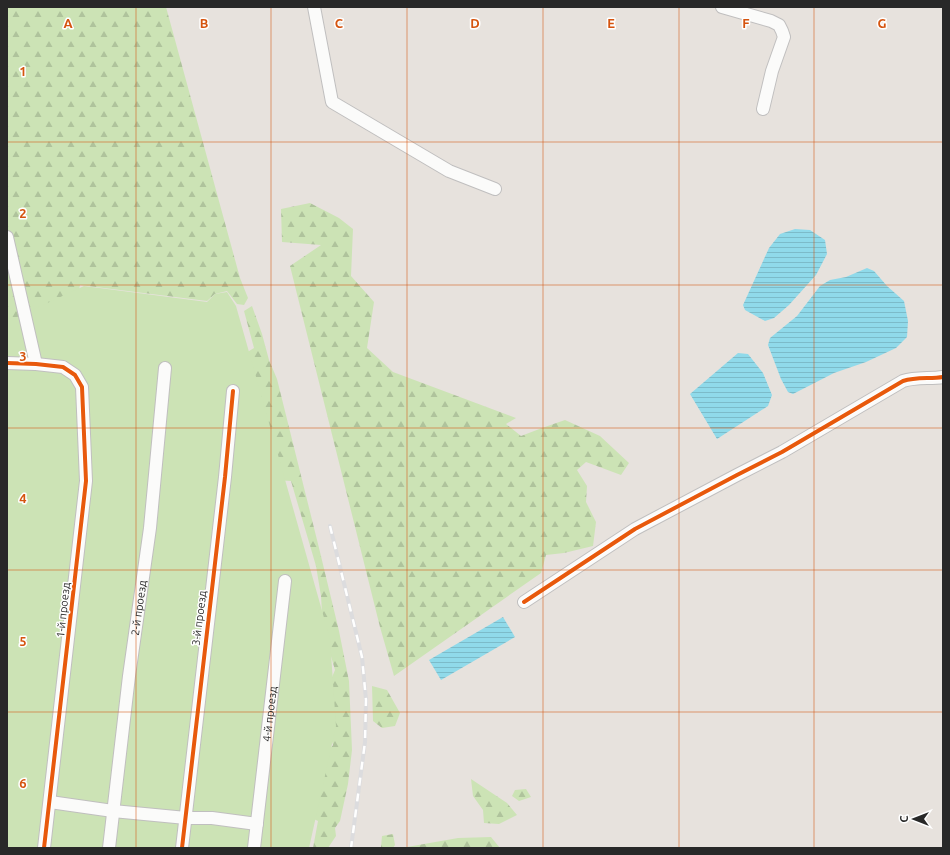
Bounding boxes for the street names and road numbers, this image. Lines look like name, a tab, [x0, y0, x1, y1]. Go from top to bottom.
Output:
street label: 2-й проезд	[129, 579, 149, 636]
street label: 1-й проезд	[54, 581, 72, 638]
street label: 3-й проезд	[190, 589, 208, 646]
street label: 4-й проезд	[260, 685, 279, 742]

